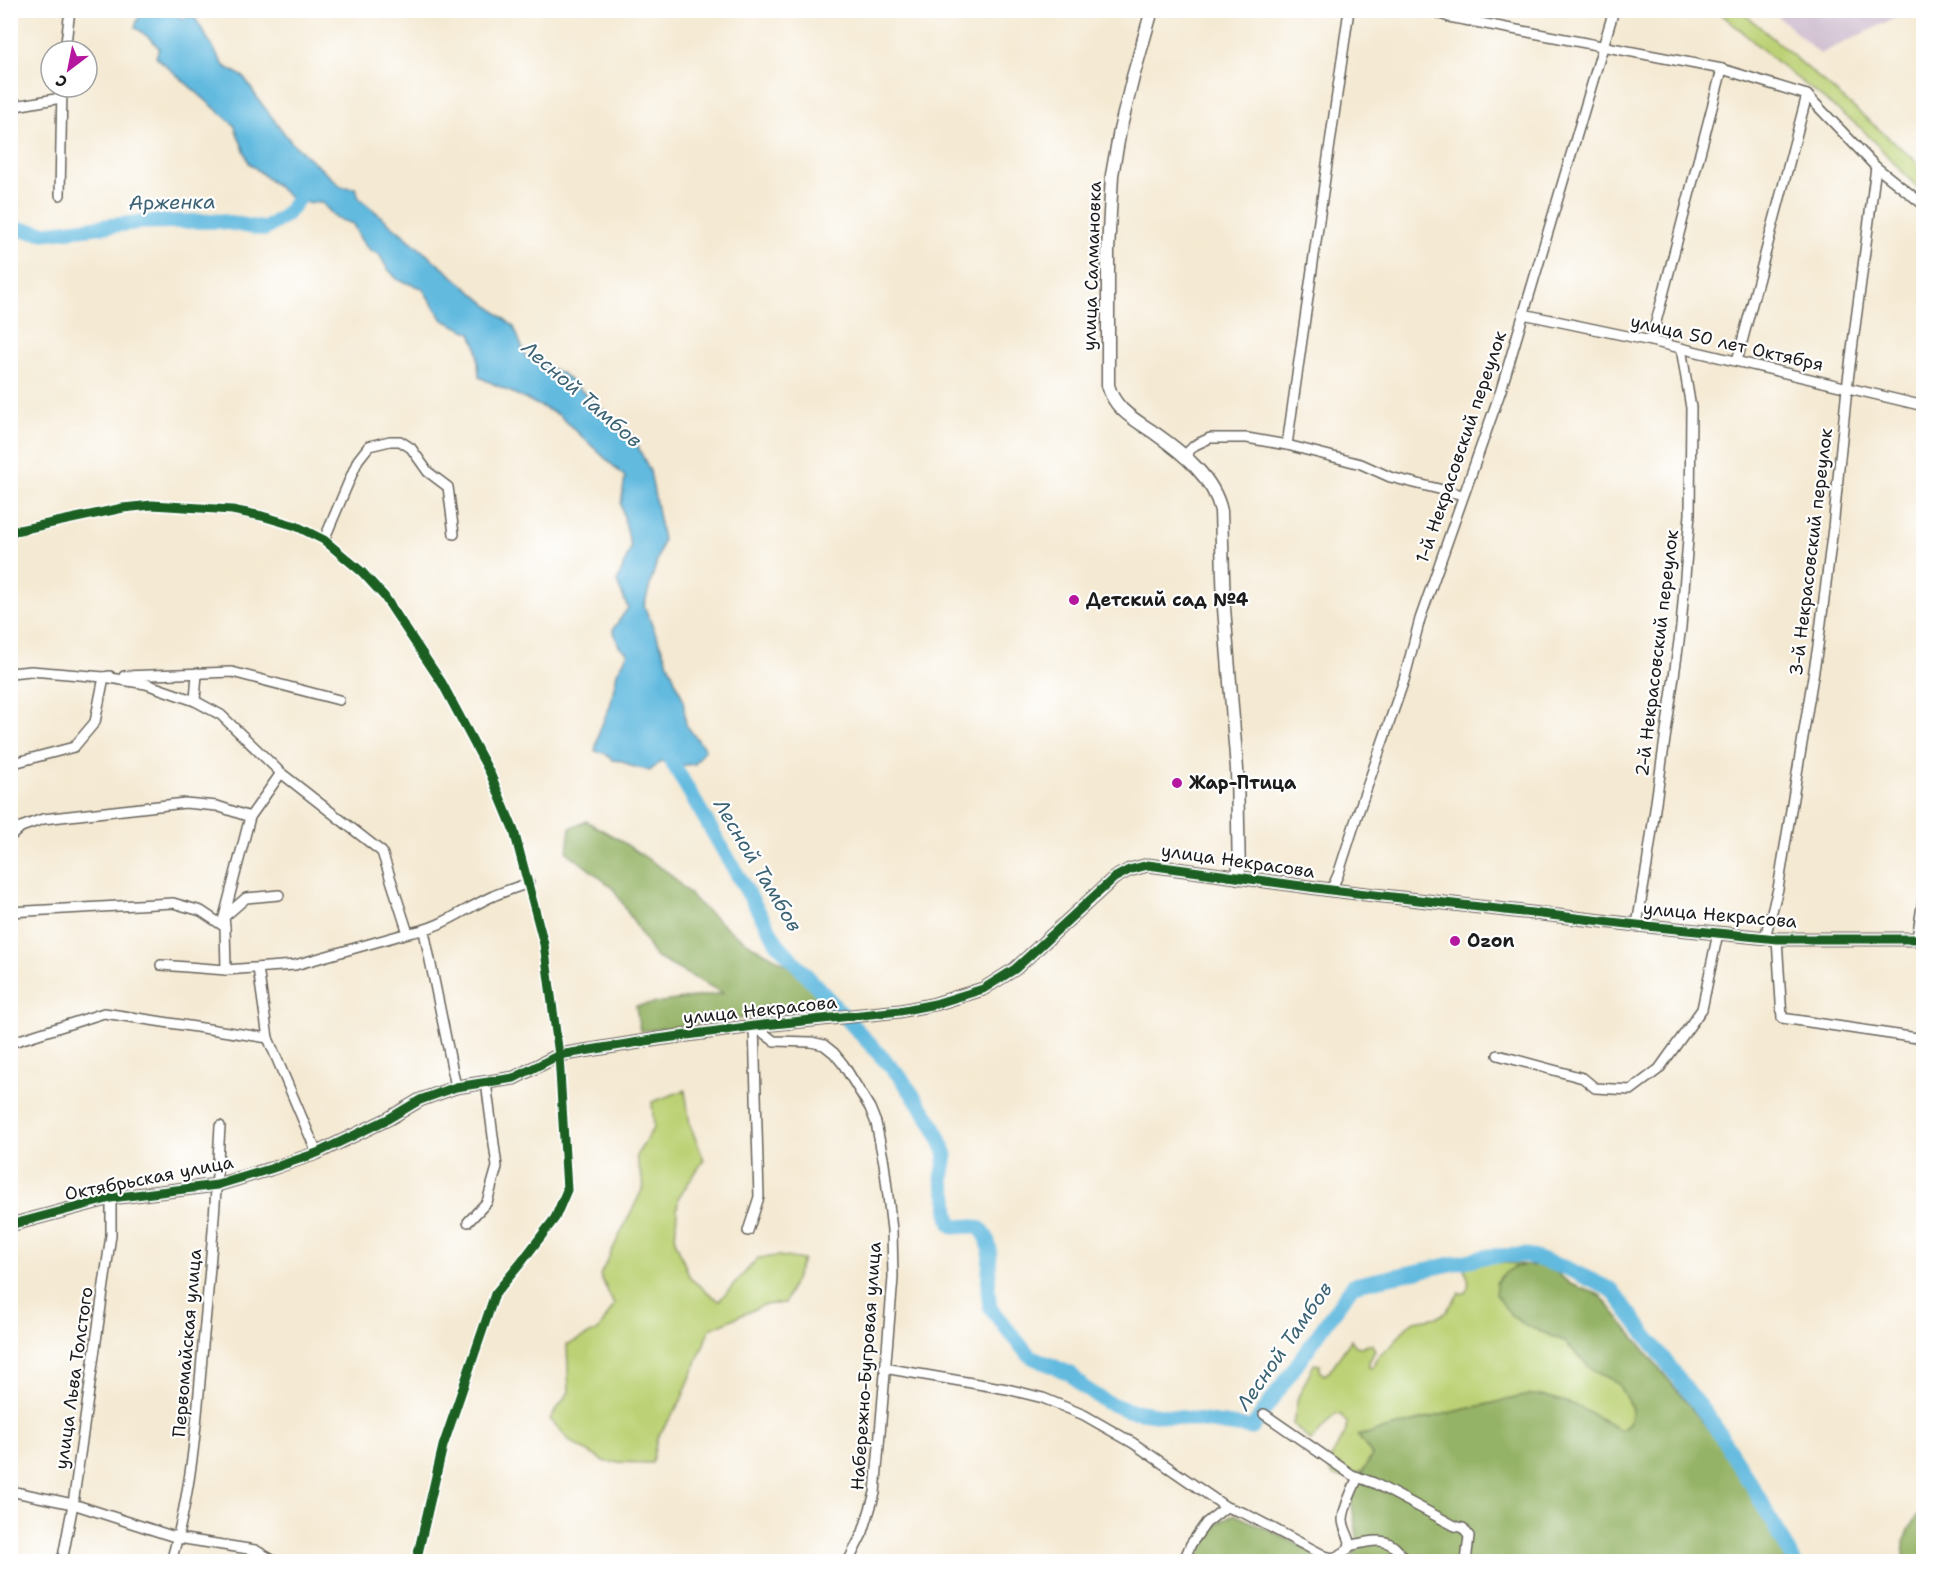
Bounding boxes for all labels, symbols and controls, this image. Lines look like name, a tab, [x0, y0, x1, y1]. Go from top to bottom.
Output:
north arrow	[39, 39, 99, 99]
text: С	[51, 70, 71, 93]
street label: улица Салмановка	[1077, 181, 1107, 351]
water label: Арженка	[128, 188, 216, 216]
street label: улица 50 лет Октября	[1628, 309, 1826, 377]
street label: 1-й Некрасовский переулок	[1410, 327, 1512, 566]
water label: Лесной Тамбов	[516, 334, 648, 454]
street label: 3-й Некрасовский переулок	[1784, 426, 1838, 677]
street label: 2-й Некрасовский переулок	[1630, 528, 1684, 778]
place label: Детский сад №4	[1086, 588, 1249, 612]
marker: Детский сад №4	[1067, 593, 1081, 607]
place label: Жар-Птица	[1189, 771, 1297, 795]
marker: Жар-Птица	[1170, 776, 1184, 790]
water label: Лесной Тамбов	[708, 793, 808, 937]
street label: улица Некрасова	[1160, 838, 1316, 884]
street label: улица Некрасова	[1642, 896, 1798, 934]
place label: Ozon	[1467, 929, 1514, 953]
marker: Ozon	[1448, 934, 1462, 948]
street label: улица Некрасова	[682, 990, 838, 1030]
street label: Октябрьская улица	[63, 1150, 235, 1206]
street label: Набережно-Бугровая улица	[845, 1241, 887, 1491]
street label: Первомайская улица	[167, 1248, 207, 1438]
water label: Лесной Тамбов	[1230, 1276, 1338, 1416]
street label: улица Льва Толстого	[49, 1285, 99, 1471]

